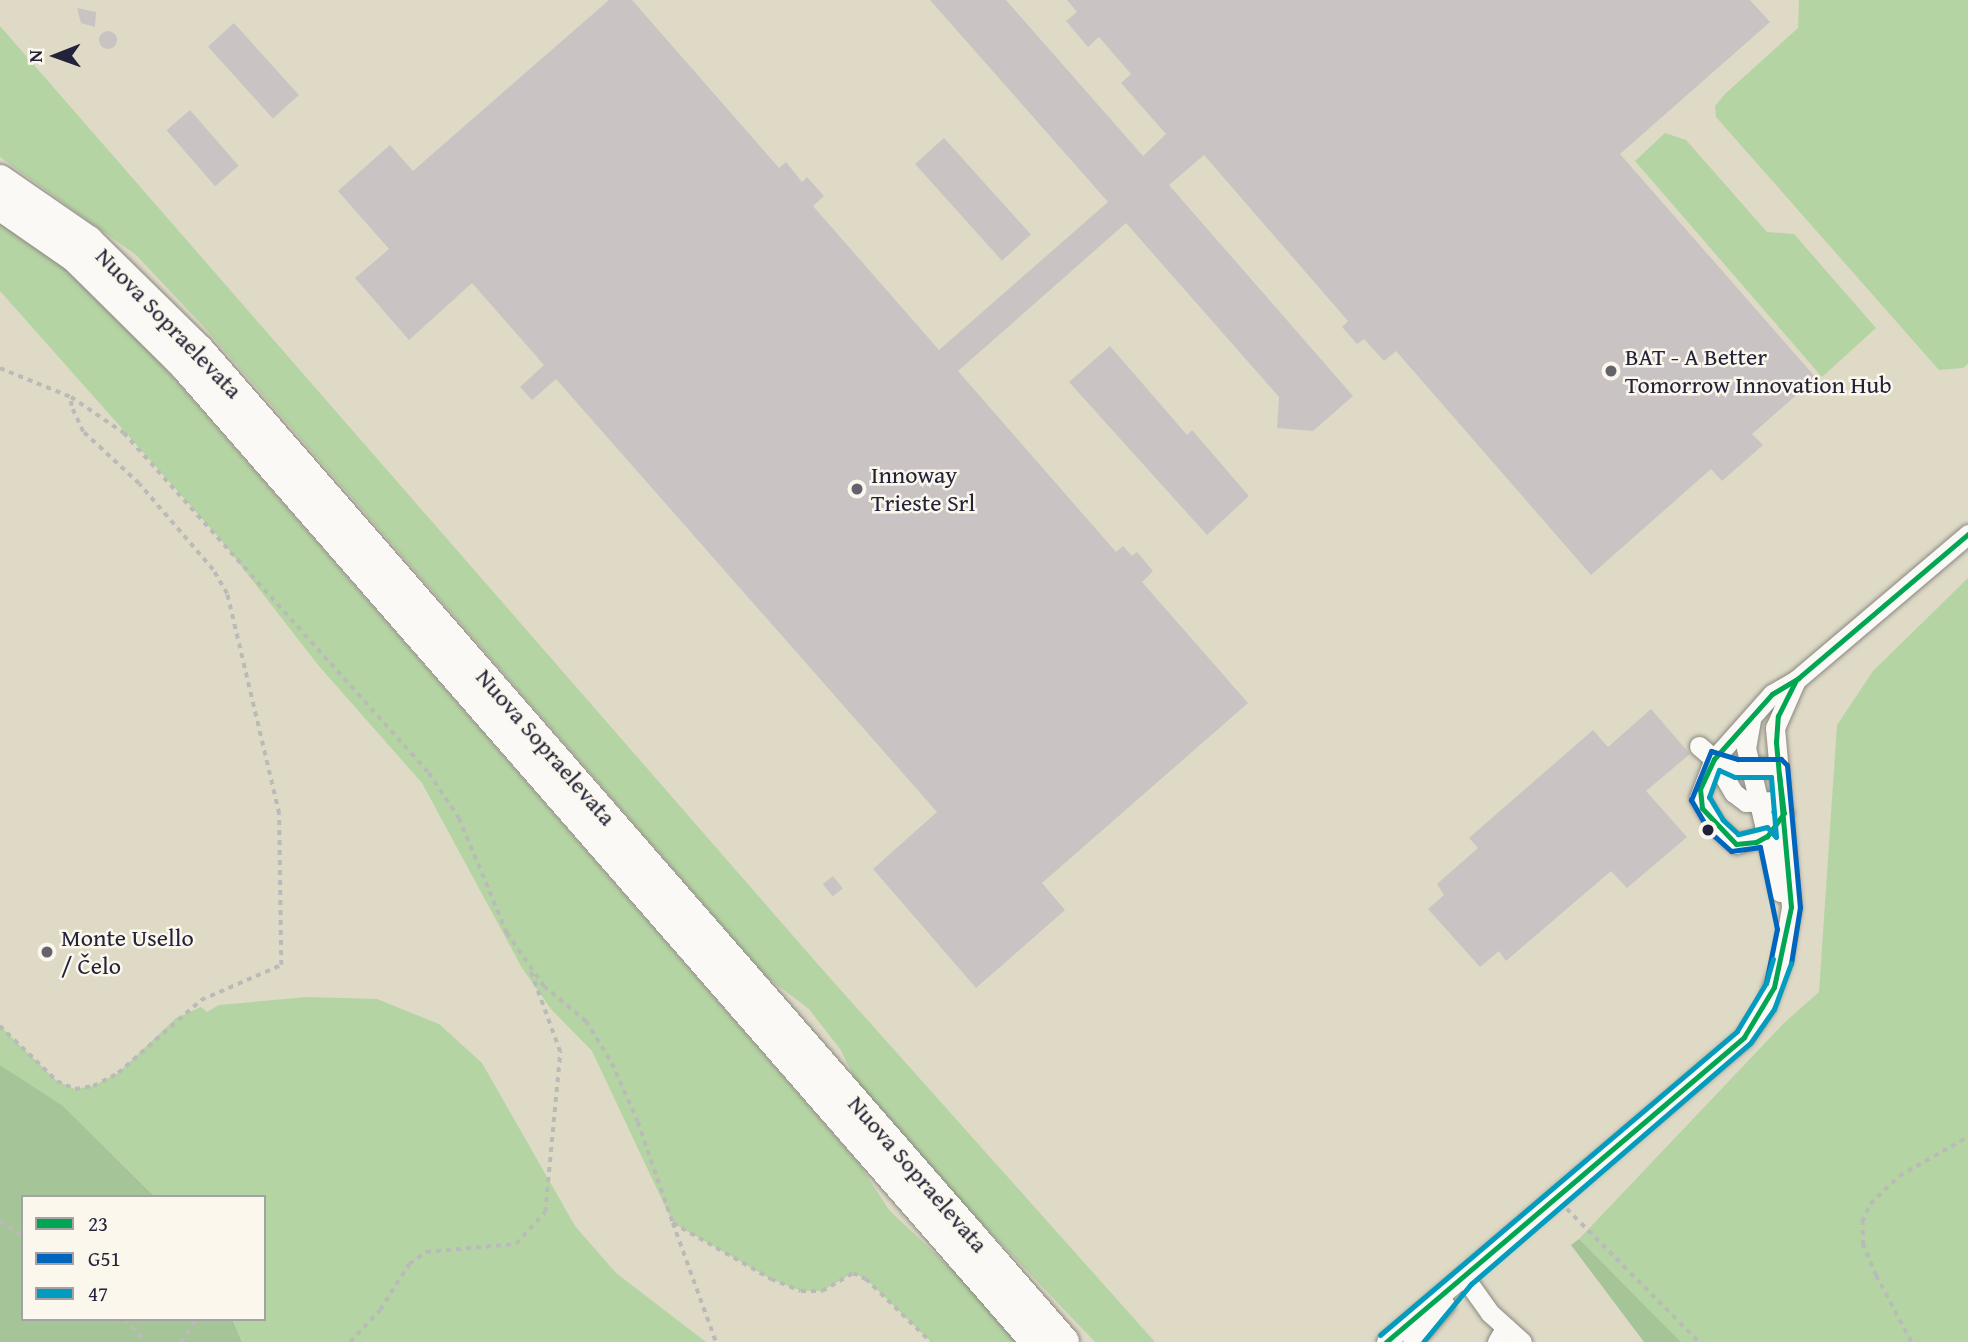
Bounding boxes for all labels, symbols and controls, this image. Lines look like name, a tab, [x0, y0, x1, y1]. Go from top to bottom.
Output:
north arrow	[21, 21, 91, 91]
text: N	[21, 50, 49, 63]
street label: Nuova Sopraelevata	[90, 242, 248, 404]
place label: BAT - A Better Tomorrow Innovation Hub	[1625, 343, 1892, 399]
marker: BAT - A Better Tomorrow Innovation Hub	[1603, 363, 1619, 379]
place label: Innoway Trieste Srl	[871, 461, 975, 517]
marker: Innoway Trieste Srl	[849, 481, 865, 497]
street label: Nuova Sopraelevata	[470, 663, 622, 831]
unlabelled marker	[1701, 823, 1715, 837]
place label: Monte Usello / Čelo	[61, 924, 194, 980]
marker: Monte Usello / Čelo	[39, 944, 55, 960]
street label: Nuova Sopraelevata	[842, 1090, 994, 1258]
legend	[21, 1195, 266, 1321]
text: 23	[88, 1208, 108, 1239]
text: G51	[88, 1243, 121, 1274]
text: 47	[88, 1278, 108, 1309]

